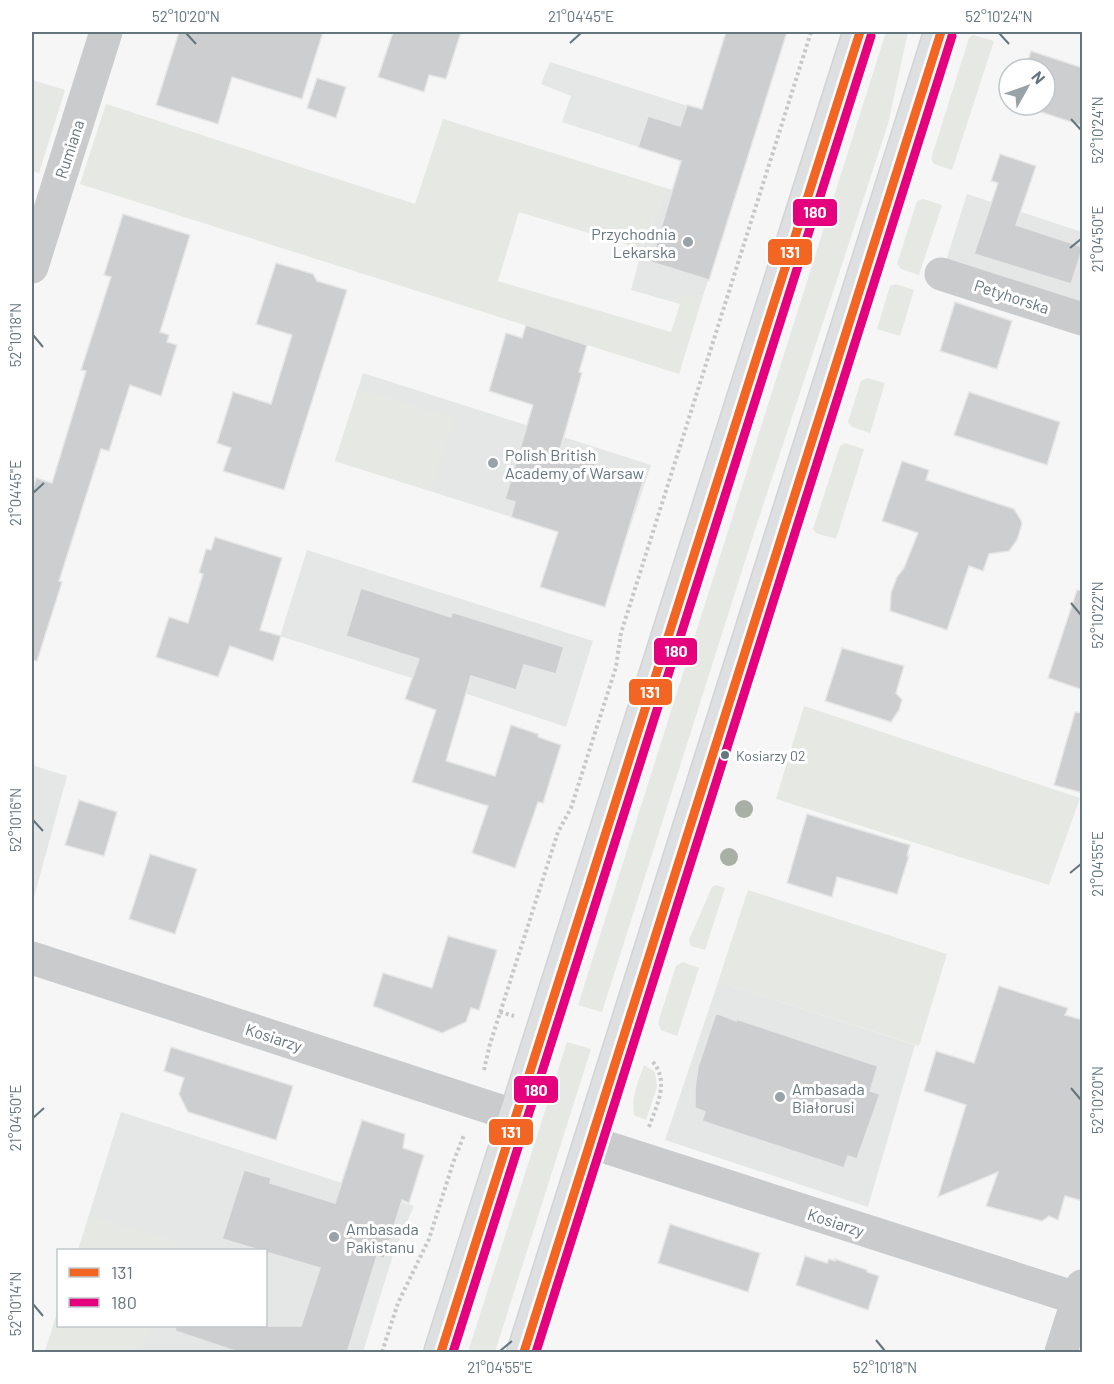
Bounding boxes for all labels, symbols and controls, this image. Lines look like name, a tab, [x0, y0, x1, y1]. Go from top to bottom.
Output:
text: 52°10'20"N	[152, 7, 220, 25]
text: 21°04'45"E	[548, 7, 614, 25]
text: 52°10'24"N	[965, 7, 1033, 25]
north arrow	[997, 57, 1057, 117]
text: N	[1028, 67, 1050, 87]
text: 52°10'24"N	[1088, 96, 1106, 164]
street label: Rumiana	[51, 117, 87, 181]
line badge: 180	[792, 198, 838, 227]
text: 180	[803, 202, 827, 221]
text: 21°04'50"E	[1088, 206, 1106, 272]
place label: Przychodnia Lekarska	[591, 224, 676, 261]
marker: Przychodnia Lekarska	[681, 235, 695, 249]
line badge: 131	[767, 238, 813, 266]
text: 131	[780, 242, 800, 261]
street label: Petyhorska	[972, 275, 1052, 317]
text: 52°10'18"N	[6, 303, 24, 367]
place label: Polish British Academy of Warsaw	[505, 445, 644, 482]
marker: Polish British Academy of Warsaw	[486, 456, 500, 470]
text: 21°04'45"E	[6, 460, 24, 526]
text: 52°10'22"N	[1088, 581, 1106, 649]
line badge: 180	[653, 637, 698, 666]
text: 180	[664, 641, 688, 660]
line badge: 131	[628, 678, 673, 706]
text: 131	[640, 682, 660, 701]
place label: Kosiarzy 02	[736, 747, 805, 764]
marker: Kosiarzy 02	[719, 749, 731, 761]
text: 52°10'16"N	[6, 788, 24, 852]
text: 21°04'55"E	[1088, 831, 1106, 897]
street label: Kosiarzy	[243, 1019, 305, 1055]
text: 52°10'20"N	[1088, 1066, 1106, 1134]
line badge: 180	[513, 1075, 559, 1104]
place label: Ambasada Białorusi	[792, 1079, 865, 1116]
text: 180	[524, 1080, 548, 1099]
text: 21°04'50"E	[6, 1085, 24, 1151]
marker: Ambasada Białorusi	[773, 1090, 787, 1104]
line badge: 131	[488, 1118, 534, 1146]
text: 131	[501, 1122, 521, 1141]
street label: Kosiarzy	[805, 1204, 867, 1240]
place label: Ambasada Pakistanu	[346, 1219, 419, 1256]
marker: Ambasada Pakistanu	[327, 1230, 341, 1244]
legend	[57, 1249, 267, 1327]
text: 131	[111, 1261, 133, 1283]
text: 52°10'14"N	[6, 1272, 24, 1336]
text: 180	[111, 1291, 137, 1313]
text: 21°04'55"E	[467, 1358, 533, 1376]
text: 52°10'18"N	[853, 1358, 917, 1376]

